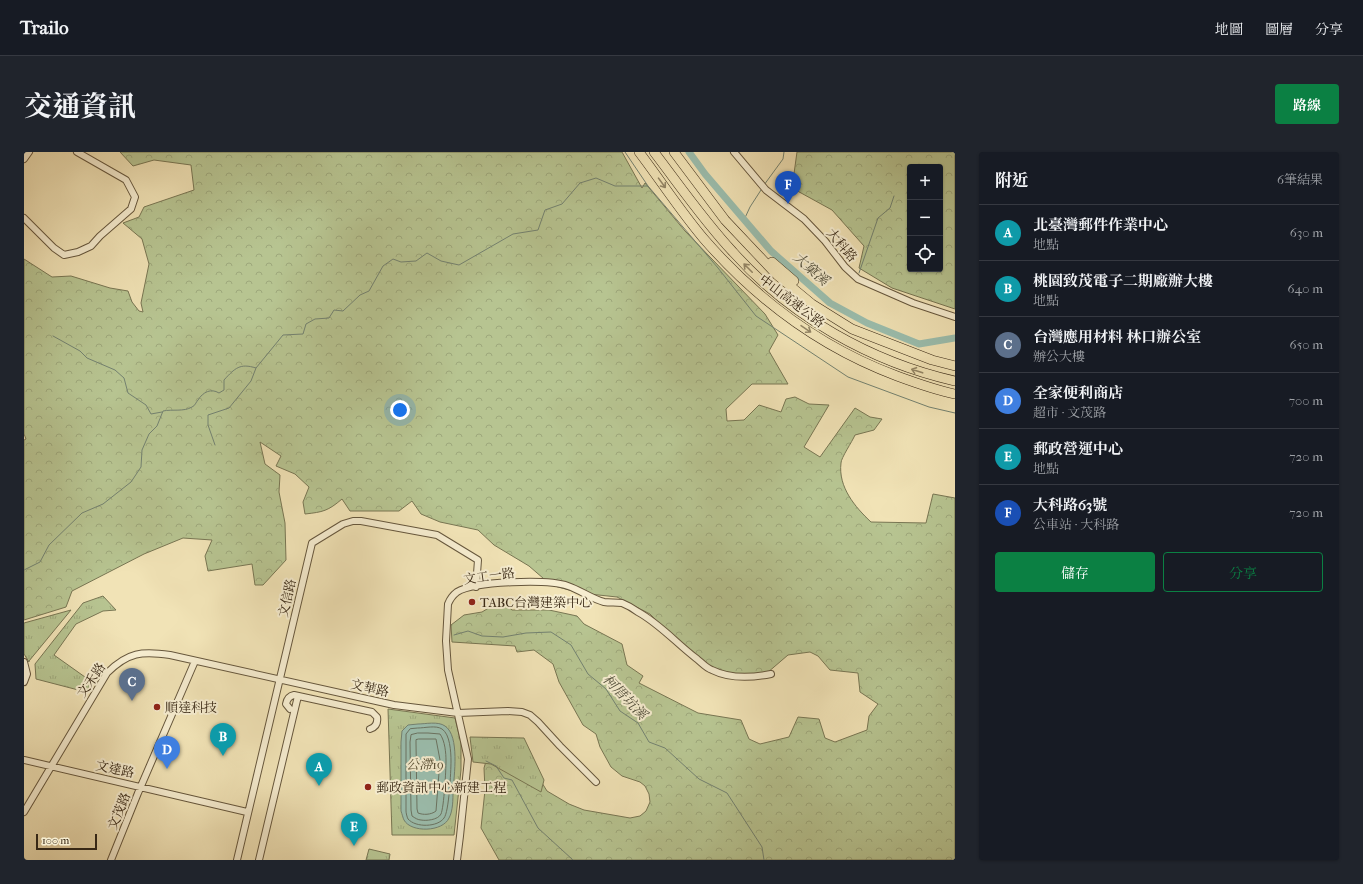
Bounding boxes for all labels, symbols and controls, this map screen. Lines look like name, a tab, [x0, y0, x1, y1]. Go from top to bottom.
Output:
text: Trailo	[20, 17, 69, 39]
text: 地圖	[1215, 21, 1243, 38]
text: 圖層	[1265, 21, 1293, 38]
text: 分享	[1315, 21, 1343, 38]
button: 路線	[1275, 84, 1339, 124]
text: 交通資訊	[24, 90, 136, 123]
map controls	[907, 164, 943, 272]
button: +	[907, 164, 943, 200]
text: 附近	[995, 170, 1029, 190]
pin: F	[775, 171, 801, 204]
text: 6筆結果	[1277, 172, 1323, 187]
one-way arrow	[658, 178, 666, 189]
button: −	[907, 200, 943, 236]
text: 北臺灣郵件作業中心	[1033, 216, 1168, 234]
street label: 大科路	[824, 225, 860, 265]
text: A	[1004, 225, 1012, 240]
text: 630 m	[1290, 225, 1323, 240]
button: locate	[907, 236, 943, 272]
text: 地點	[1033, 237, 1059, 252]
water label: 大窠溪	[790, 249, 834, 291]
one-way arrow	[743, 263, 753, 273]
street label: 中山高速公路	[756, 272, 828, 330]
text: 桃園致茂電子二期廠辦大樓	[1033, 272, 1213, 290]
text: B	[1004, 281, 1012, 296]
text: 640 m	[1288, 281, 1323, 296]
text: 地點	[1033, 293, 1059, 308]
one-way arrow	[800, 325, 811, 333]
text: 台灣應用材料 林口辦公室	[1033, 328, 1201, 346]
text: C	[1004, 337, 1012, 352]
text: 650 m	[1290, 337, 1323, 352]
text: 辦公大樓	[1033, 349, 1085, 364]
one-way arrow	[911, 367, 924, 374]
text: 全家便利商店	[1033, 384, 1123, 402]
text: D	[1003, 393, 1013, 408]
text: 700 m	[1289, 393, 1323, 408]
your location	[390, 400, 410, 420]
text: 超市 · 文茂路	[1033, 405, 1106, 420]
text: 郵政營運中心	[1033, 440, 1123, 458]
text: E	[1004, 449, 1012, 464]
text: 720 m	[1289, 449, 1323, 464]
text: 地點	[1033, 461, 1059, 476]
text: 大科路63號	[1033, 496, 1107, 514]
text: F	[1005, 505, 1011, 520]
text: 720 m	[1289, 505, 1323, 520]
text: 公車站 · 大科路	[1033, 517, 1119, 532]
button: 儲存	[995, 552, 1155, 592]
button: 分享	[1163, 552, 1323, 592]
street label: 文工一路	[462, 565, 516, 587]
street label: 文信路	[275, 577, 299, 619]
place label: TABC台灣建築中心	[480, 595, 592, 610]
marker: TABC台灣建築中心	[467, 597, 477, 607]
street label: 文禾路	[74, 660, 108, 700]
pin: C	[119, 668, 145, 701]
water label: 柯厝坑溪	[599, 671, 652, 724]
street label: 文華路	[349, 676, 391, 700]
place label: 順達科技	[165, 700, 217, 715]
marker: 順達科技	[152, 702, 162, 712]
pin: B	[210, 723, 236, 756]
pin: D	[154, 736, 180, 769]
pin: A	[306, 753, 332, 786]
park label: 公滯19	[406, 757, 444, 772]
street label: 文達路	[94, 758, 136, 780]
place label: 郵政資訊中心新建工程	[376, 780, 507, 795]
marker: 郵政資訊中心新建工程	[363, 782, 373, 792]
street label: 文茂路	[105, 790, 133, 832]
pin: E	[341, 813, 367, 846]
scale bar	[36, 832, 97, 851]
text: 100 m	[42, 834, 70, 847]

